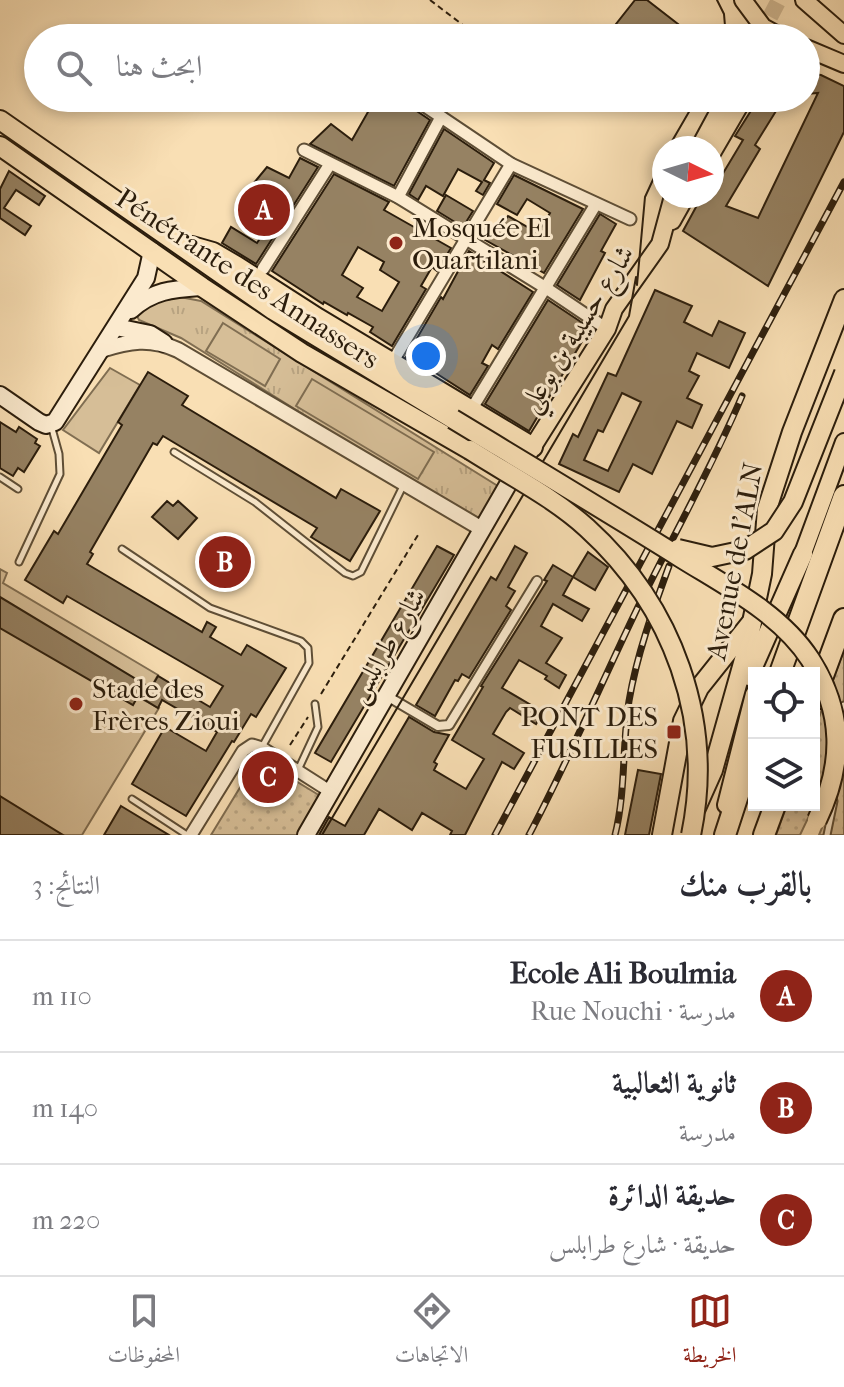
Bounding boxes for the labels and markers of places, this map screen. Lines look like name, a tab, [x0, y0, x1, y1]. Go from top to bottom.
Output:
pin: A	[238, 180, 290, 240]
place label: Mosquée El Ouartilani	[412, 211, 551, 276]
marker: Mosquée El Ouartilani	[387, 234, 405, 252]
pin: B	[199, 532, 251, 592]
place label: Stade des Frères Zioui	[92, 672, 240, 737]
marker: Stade des Frères Zioui	[67, 695, 85, 713]
place label: PONT DES FUSILLES	[521, 700, 658, 765]
marker: PONT DES FUSILLES	[665, 723, 683, 741]
pin: C	[242, 747, 294, 807]

